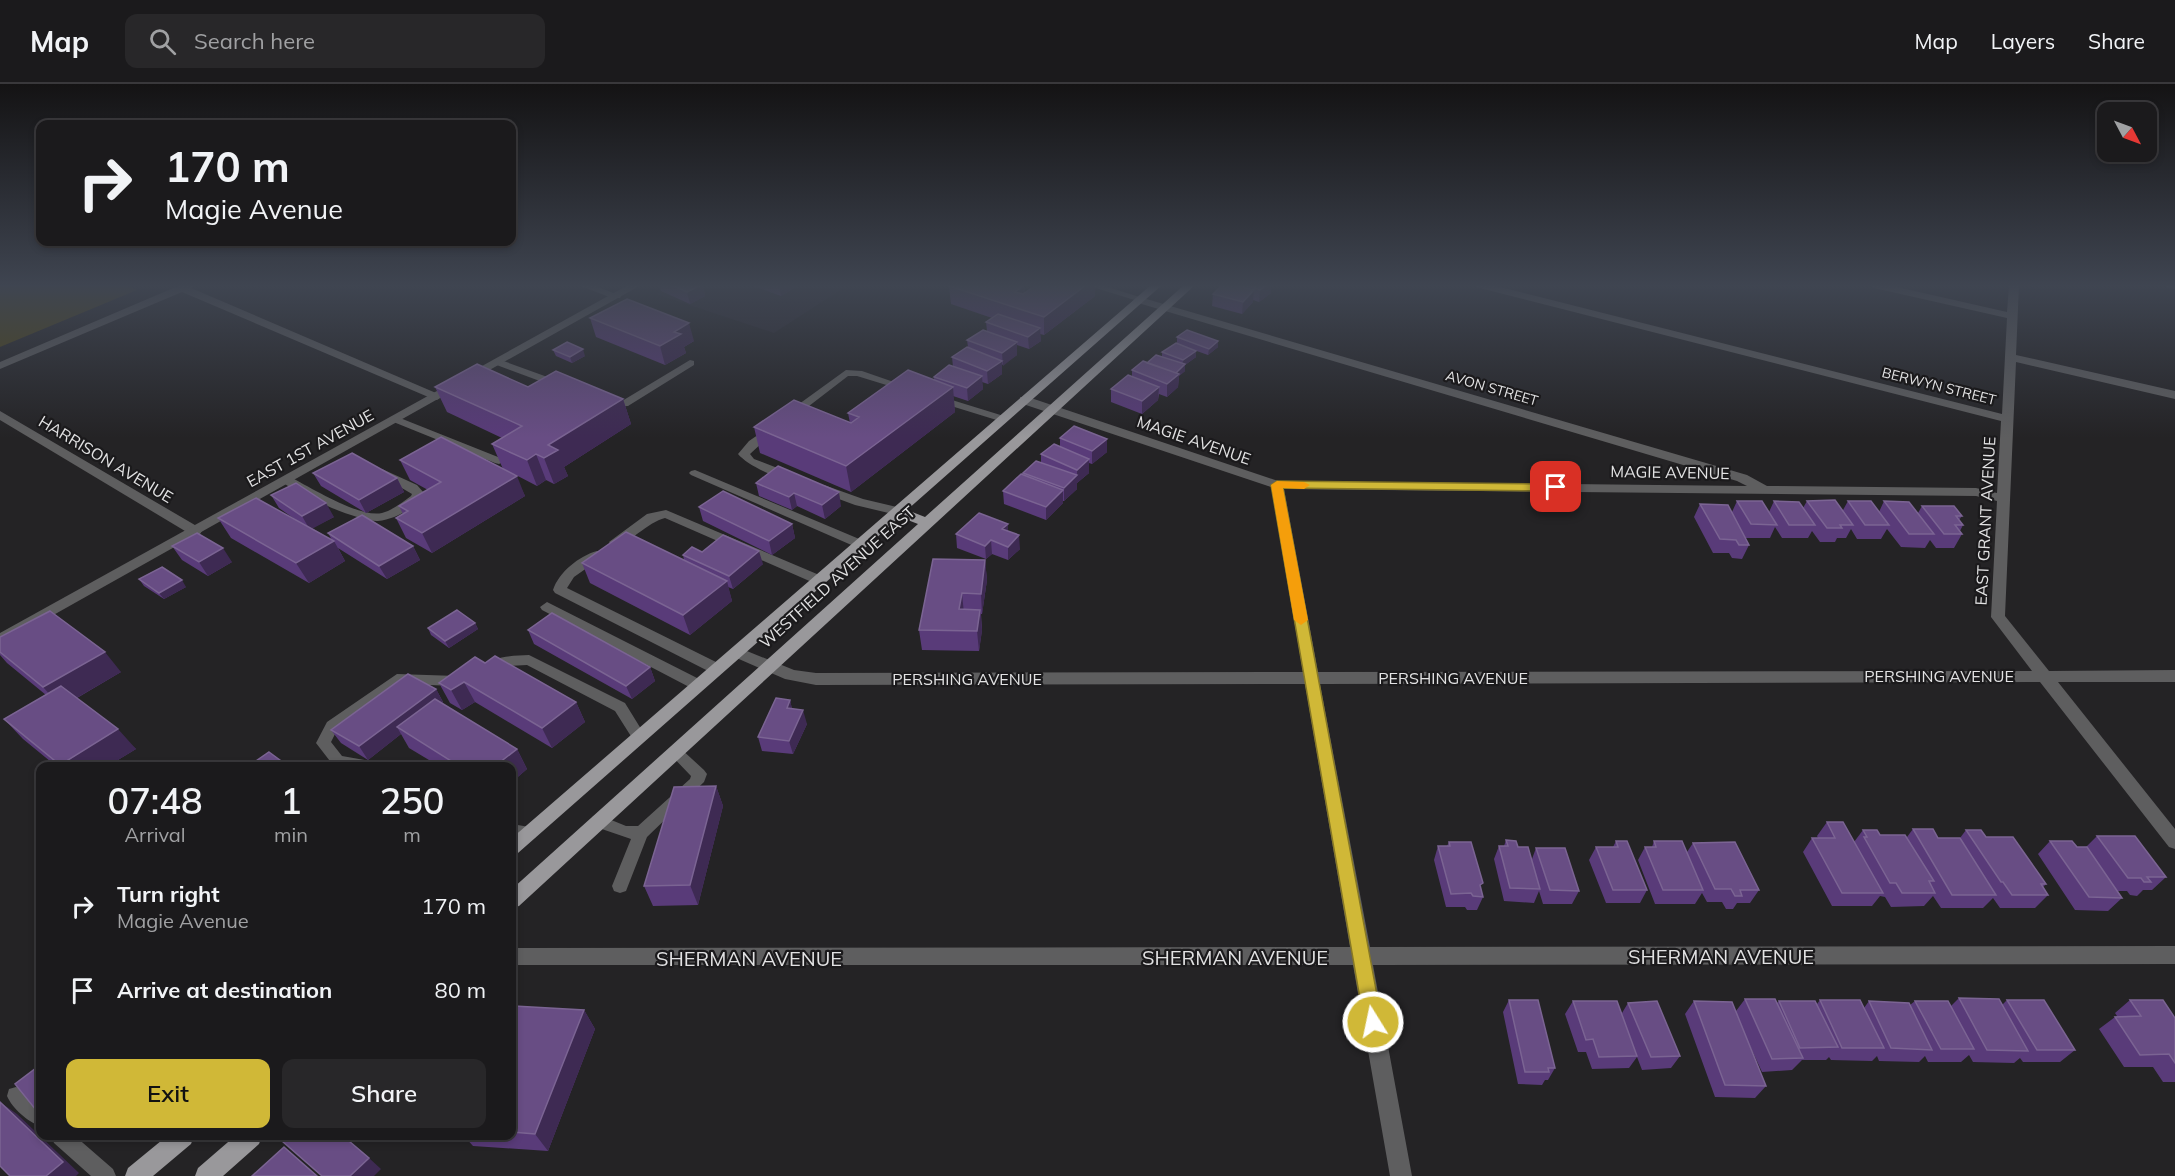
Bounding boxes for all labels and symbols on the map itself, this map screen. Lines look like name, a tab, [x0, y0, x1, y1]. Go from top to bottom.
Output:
north arrow	[2097, 102, 2157, 162]
street label: BERWYN STREET	[1880, 363, 1999, 409]
street label: AVON STREET	[1444, 366, 1541, 410]
street label: EAST 1ST AVENUE	[243, 405, 377, 491]
street label: HARRISON AVENUE	[35, 411, 177, 507]
street label: MAGIE AVENUE	[1134, 411, 1254, 469]
street label: EAST GRANT AVENUE	[1971, 436, 1999, 606]
pin	[1530, 461, 1581, 512]
street label: MAGIE AVENUE	[1610, 461, 1730, 483]
street label: WESTFIELD AVENUE EAST	[755, 502, 919, 652]
street label: PERSHING AVENUE	[1864, 666, 2014, 686]
street label: PERSHING AVENUE	[1378, 668, 1528, 688]
street label: PERSHING AVENUE	[892, 669, 1042, 689]
street label: SHERMAN AVENUE	[1628, 944, 1814, 969]
street label: SHERMAN AVENUE	[1142, 945, 1328, 970]
street label: SHERMAN AVENUE	[656, 946, 842, 971]
position arrow	[1341, 990, 1405, 1054]

